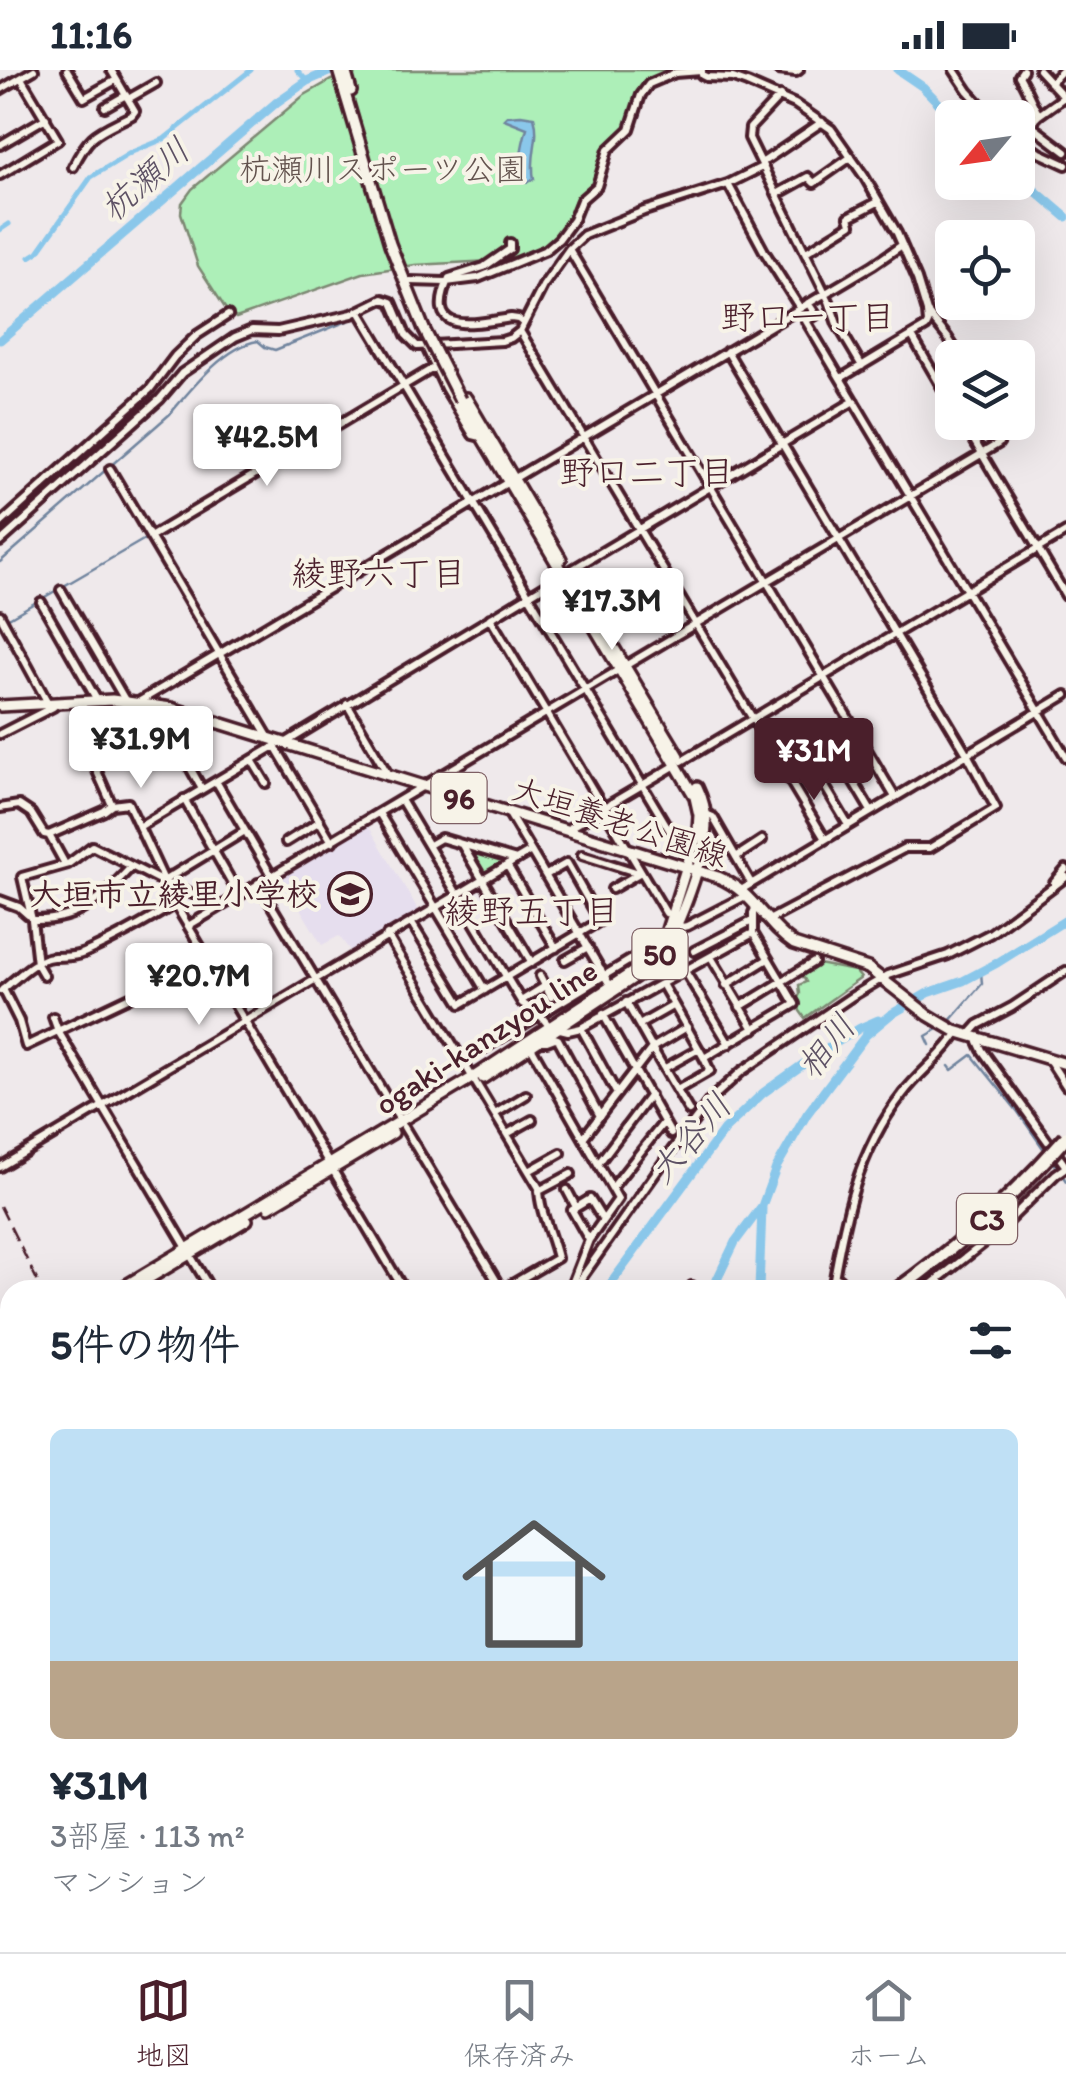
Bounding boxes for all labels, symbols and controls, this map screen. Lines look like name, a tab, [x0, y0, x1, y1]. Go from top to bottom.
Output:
text: 11:16	[50, 12, 132, 58]
north arrow	[935, 100, 1035, 200]
map controls	[935, 100, 1035, 440]
water label: 杭瀬川	[92, 129, 198, 229]
park label: 杭瀬川スポーツ公園	[239, 150, 527, 188]
button: locate	[935, 220, 1035, 320]
district label: 野口一丁目	[720, 296, 896, 338]
button: layers	[935, 340, 1035, 440]
pin: ¥42.5M	[186, 404, 348, 489]
text: ¥42.5M	[215, 417, 319, 455]
district label: 野口二丁目	[559, 451, 735, 493]
district label: 綾野六丁目	[291, 552, 467, 594]
pin: ¥17.3M	[531, 568, 693, 653]
text: ¥17.3M	[562, 581, 662, 619]
pin: ¥31.9M	[60, 706, 222, 791]
pin: ¥31M	[755, 718, 873, 803]
text: ¥31.9M	[91, 719, 191, 757]
text: ¥31M	[776, 731, 852, 769]
street label: 大垣養老公園線	[508, 769, 732, 875]
road number: 96	[432, 773, 486, 823]
school or university icon: 大垣市立綾里小学校	[327, 871, 373, 917]
place label: 大垣市立綾里小学校	[30, 875, 318, 913]
district label: 綾野五丁目	[444, 890, 620, 932]
road number: 50	[632, 929, 688, 979]
pin: ¥20.7M	[118, 943, 280, 1028]
street label: ogaki-kanzyou line	[368, 951, 604, 1123]
text: ¥20.7M	[147, 956, 251, 994]
water label: 相川	[788, 1006, 864, 1086]
water label: 大谷川	[640, 1085, 740, 1191]
road number: C3	[957, 1194, 1017, 1244]
icon: filters	[963, 1313, 1018, 1368]
text: 5件の物件	[50, 1319, 240, 1370]
icon: home	[444, 1494, 624, 1674]
text: ¥31M	[50, 1759, 149, 1810]
text: 3部屋 · 113 m²	[50, 1817, 245, 1855]
text: マンション	[50, 1863, 209, 1901]
tab: 地図	[136, 1973, 192, 2073]
tab: 保存済み	[464, 1973, 576, 2073]
tab: ホーム	[847, 1973, 930, 2073]

